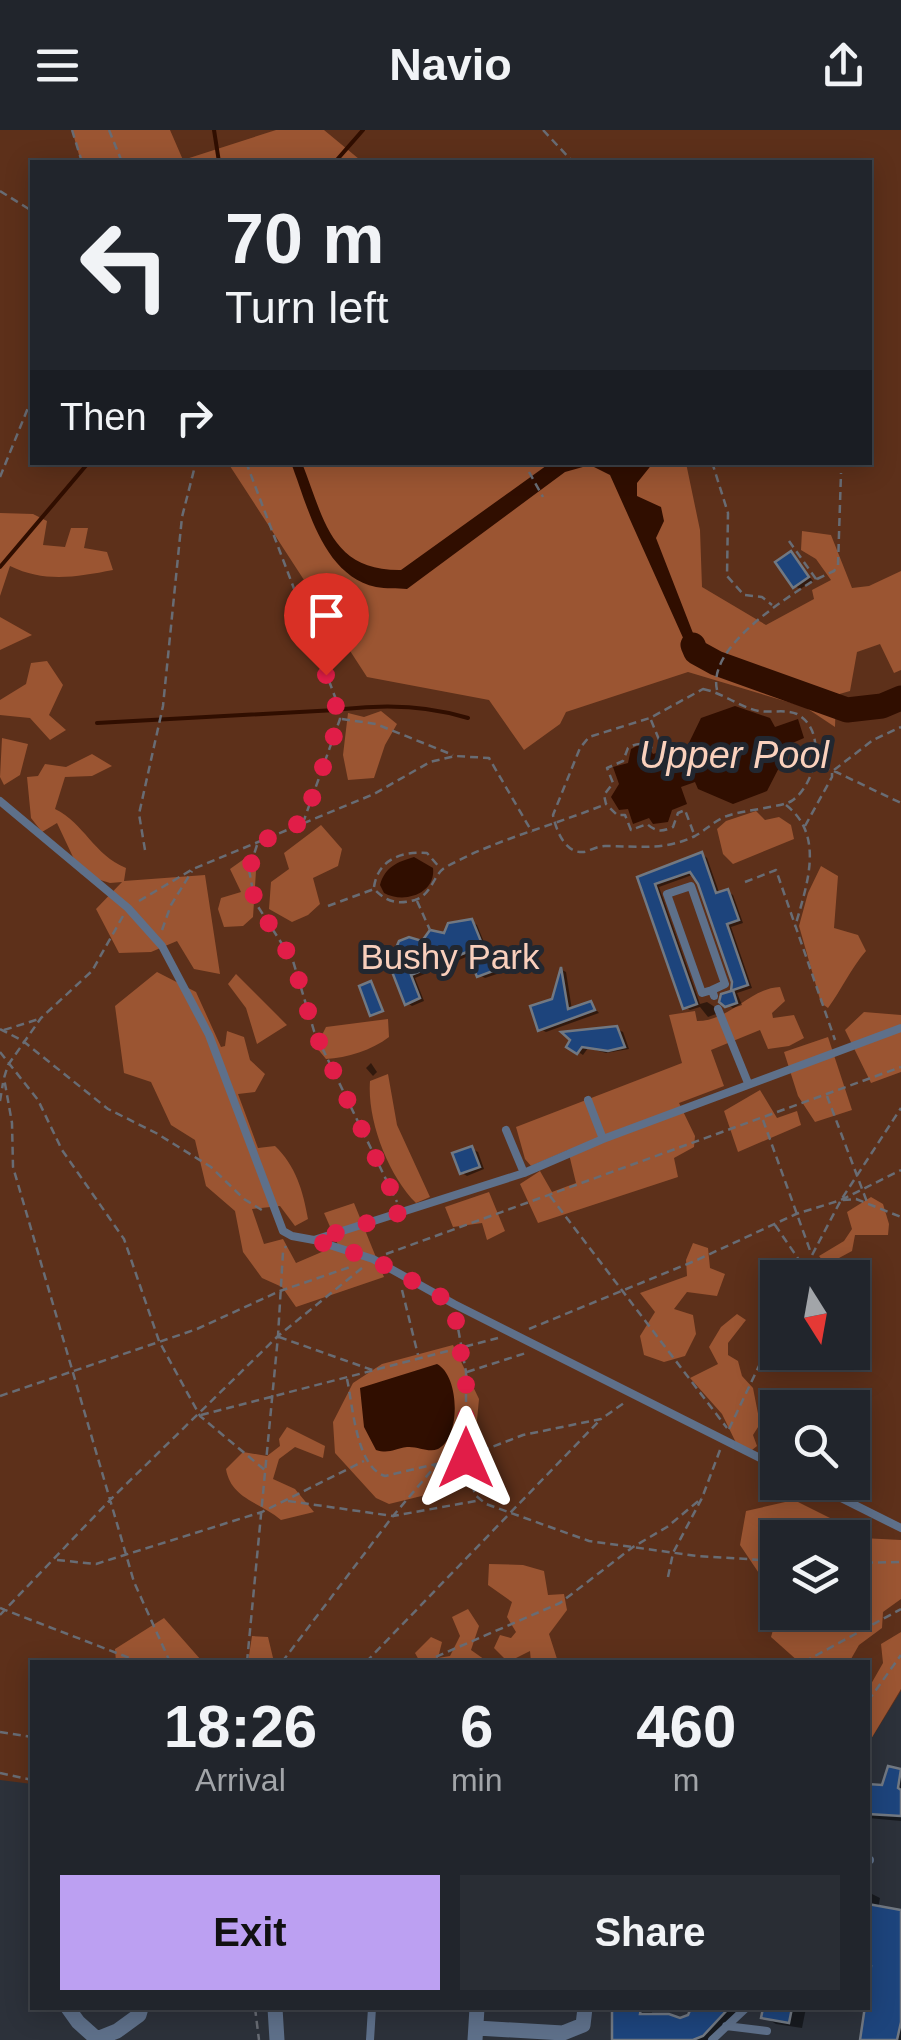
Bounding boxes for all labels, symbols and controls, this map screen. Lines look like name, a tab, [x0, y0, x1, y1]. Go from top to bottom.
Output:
icon: menu	[30, 38, 85, 93]
icon: share	[816, 38, 871, 93]
text: Navio	[389, 39, 512, 90]
icon: left	[60, 200, 190, 330]
text: 70 m	[225, 200, 385, 278]
text: Turn left	[225, 282, 388, 333]
icon: right	[167, 390, 222, 445]
text: Then	[60, 396, 147, 438]
pin	[284, 573, 369, 676]
icon: arrive	[299, 588, 354, 643]
water label: Upper Pool	[639, 734, 831, 776]
park label: Bushy Park	[361, 937, 540, 976]
north arrow	[760, 1260, 870, 1370]
map controls	[760, 1260, 870, 1630]
button: search	[760, 1390, 870, 1500]
position arrow	[414, 1406, 518, 1510]
button: layers	[760, 1520, 870, 1630]
text: 18:26	[164, 1693, 317, 1760]
text: 6	[460, 1693, 493, 1760]
text: 460	[636, 1693, 736, 1760]
text: Arrival	[195, 1762, 286, 1798]
text: min	[451, 1762, 502, 1798]
text: m	[673, 1762, 700, 1798]
button: Exit	[60, 1875, 440, 1990]
button: Share	[460, 1875, 840, 1990]

